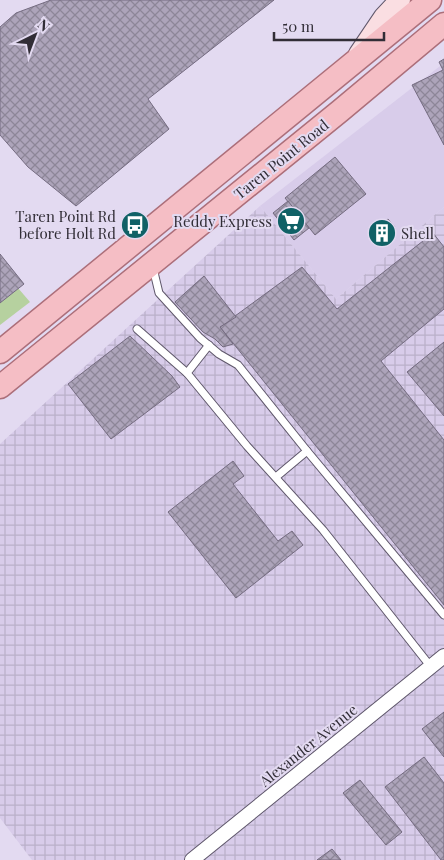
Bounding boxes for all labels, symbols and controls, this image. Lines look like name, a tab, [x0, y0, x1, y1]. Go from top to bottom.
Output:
north arrow	[10, 10, 60, 60]
scale bar	[274, 10, 384, 42]
text: N	[34, 15, 54, 35]
text: 50 m	[282, 16, 315, 36]
street label: Taren Point Road	[230, 114, 333, 203]
place label: Taren Point Rd before Holt Rd	[15, 206, 116, 243]
supermarket icon: Reddy Express	[276, 206, 306, 236]
bus stop icon: Taren Point Rd before Holt Rd	[120, 210, 150, 240]
place label: Reddy Express	[173, 211, 272, 231]
building icon: Shell	[367, 218, 397, 248]
place label: Shell	[401, 223, 434, 243]
street label: Alexander Avenue	[254, 699, 361, 791]

